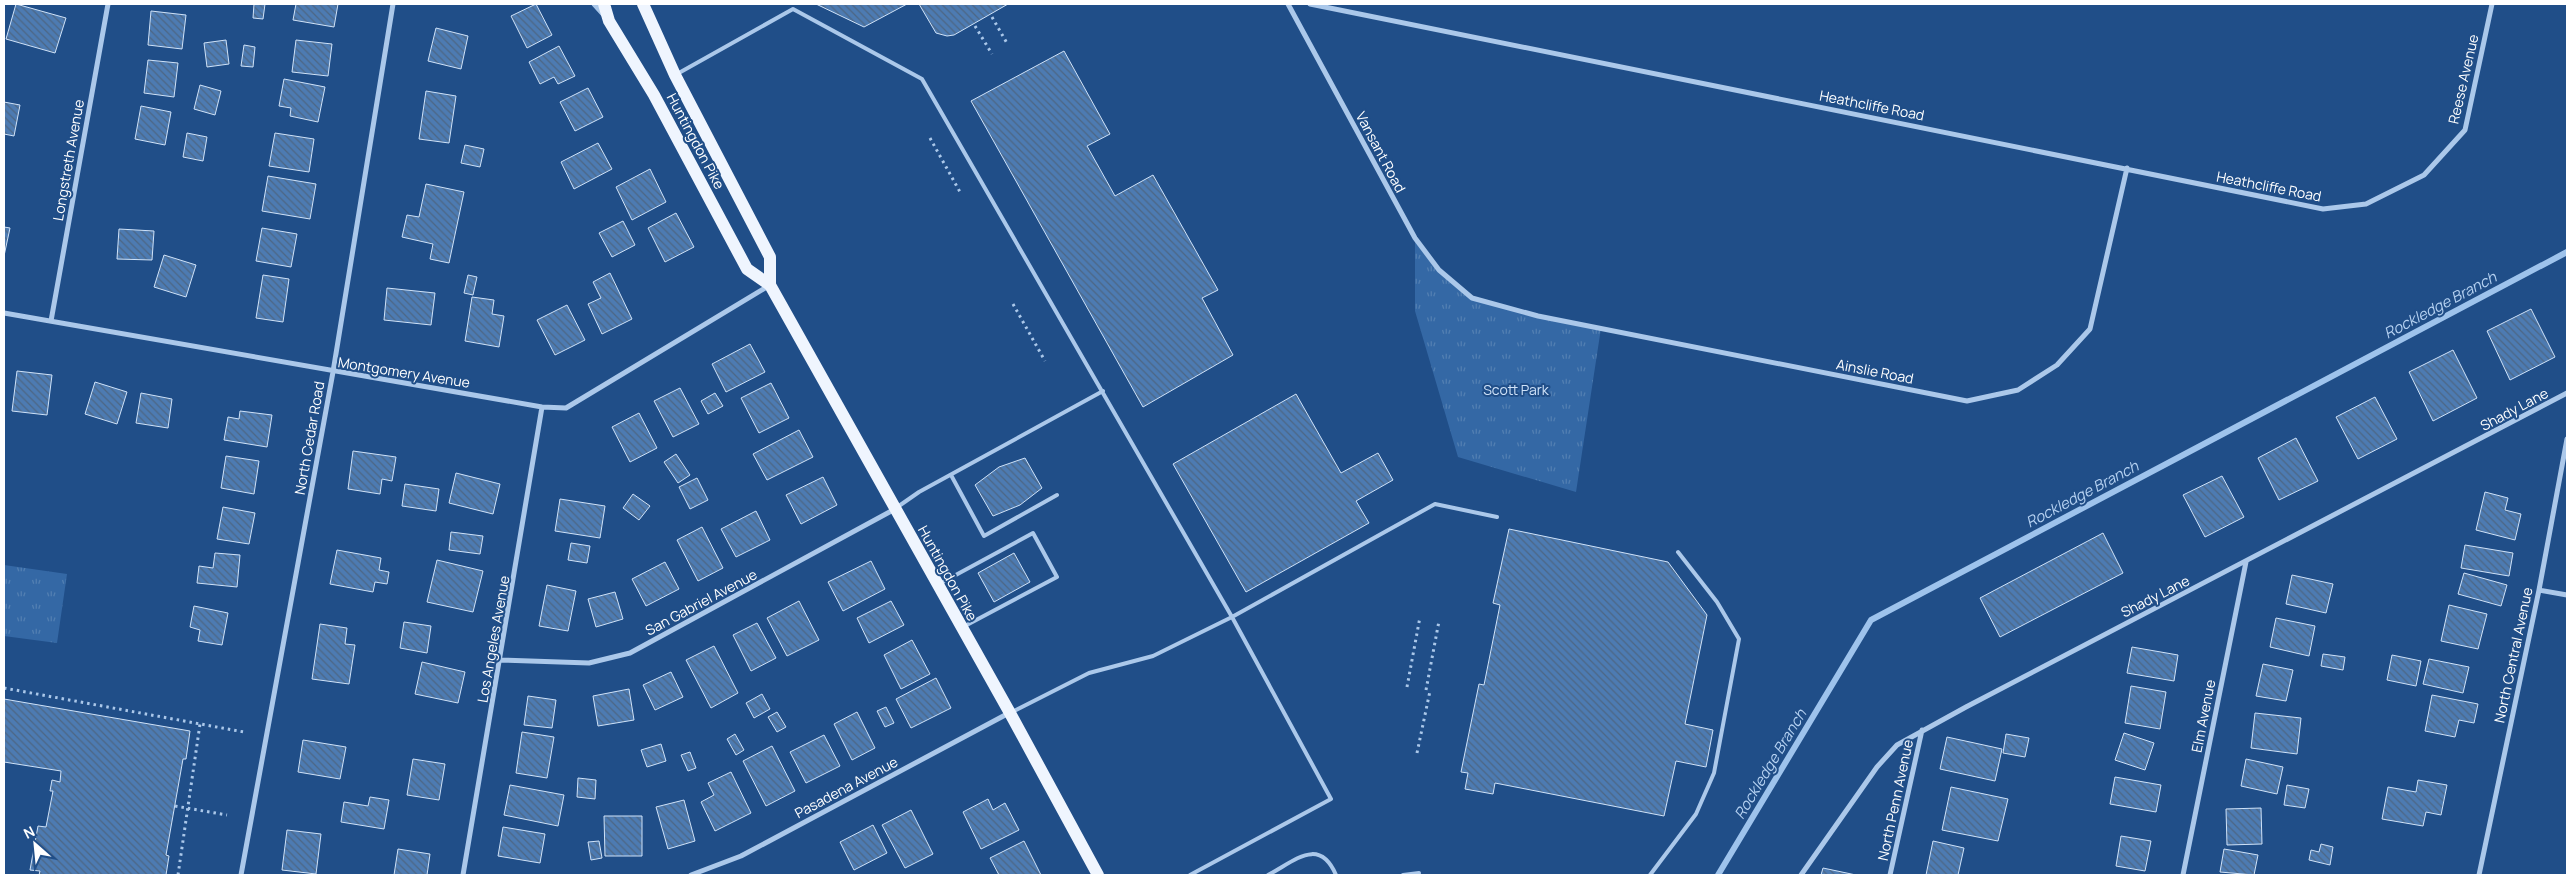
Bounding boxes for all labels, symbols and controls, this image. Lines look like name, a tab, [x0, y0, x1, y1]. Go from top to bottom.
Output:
street label: Reese Avenue	[2443, 32, 2483, 126]
street label: Heathcliffe Road	[1818, 86, 1926, 124]
street label: Huntingdon Pike	[663, 90, 729, 192]
street label: Longstreth Avenue	[48, 98, 88, 222]
street label: Vansant Road	[1352, 108, 1410, 196]
street label: Heathcliffe Road	[2215, 167, 2323, 205]
water label: Rockledge Branch	[2380, 266, 2501, 344]
street label: Montgomery Avenue	[337, 352, 471, 392]
street label: Ainslie Road	[1835, 354, 1915, 388]
street label: North Cedar Road	[290, 380, 328, 496]
park label: Scott Park	[1483, 380, 1550, 399]
street label: Shady Lane	[2477, 383, 2551, 435]
water label: Rockledge Branch	[2022, 455, 2143, 533]
street label: Huntingdon Pike	[914, 522, 982, 624]
street label: San Gabriel Avenue	[642, 565, 760, 639]
street label: Shady Lane	[2117, 571, 2193, 621]
street label: Los Angeles Avenue	[472, 574, 514, 704]
street label: North Central Avenue	[2489, 585, 2537, 725]
street label: Elm Avenue	[2187, 678, 2219, 754]
water label: Rockledge Branch	[1729, 704, 1812, 823]
street label: North Penn Avenue	[1873, 738, 1917, 862]
street label: Pasadena Avenue	[791, 752, 901, 822]
north arrow	[10, 819, 60, 869]
text: N	[20, 821, 38, 843]

